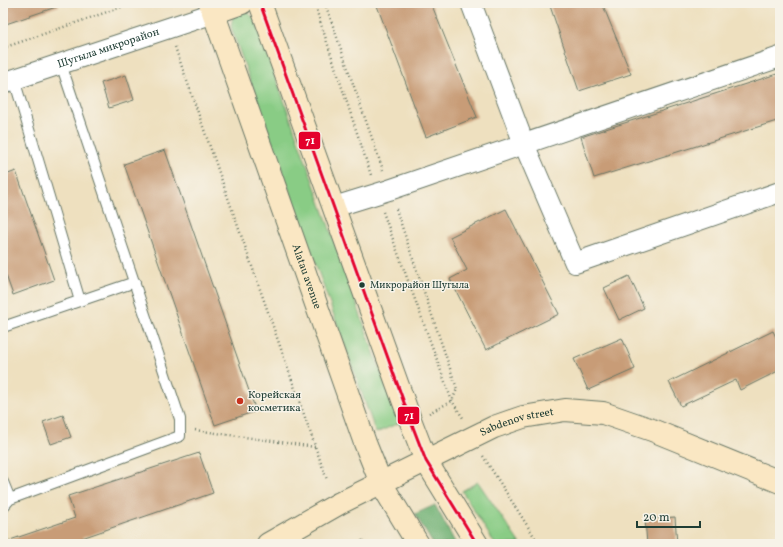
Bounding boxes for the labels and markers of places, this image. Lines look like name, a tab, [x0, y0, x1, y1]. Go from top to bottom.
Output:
place label: Микрорайон Шугыла	[370, 278, 469, 292]
marker: Микрорайон Шугыла	[357, 280, 367, 290]
place label: Корейская косметика	[248, 388, 301, 416]
marker: Корейская косметика	[235, 396, 245, 406]

